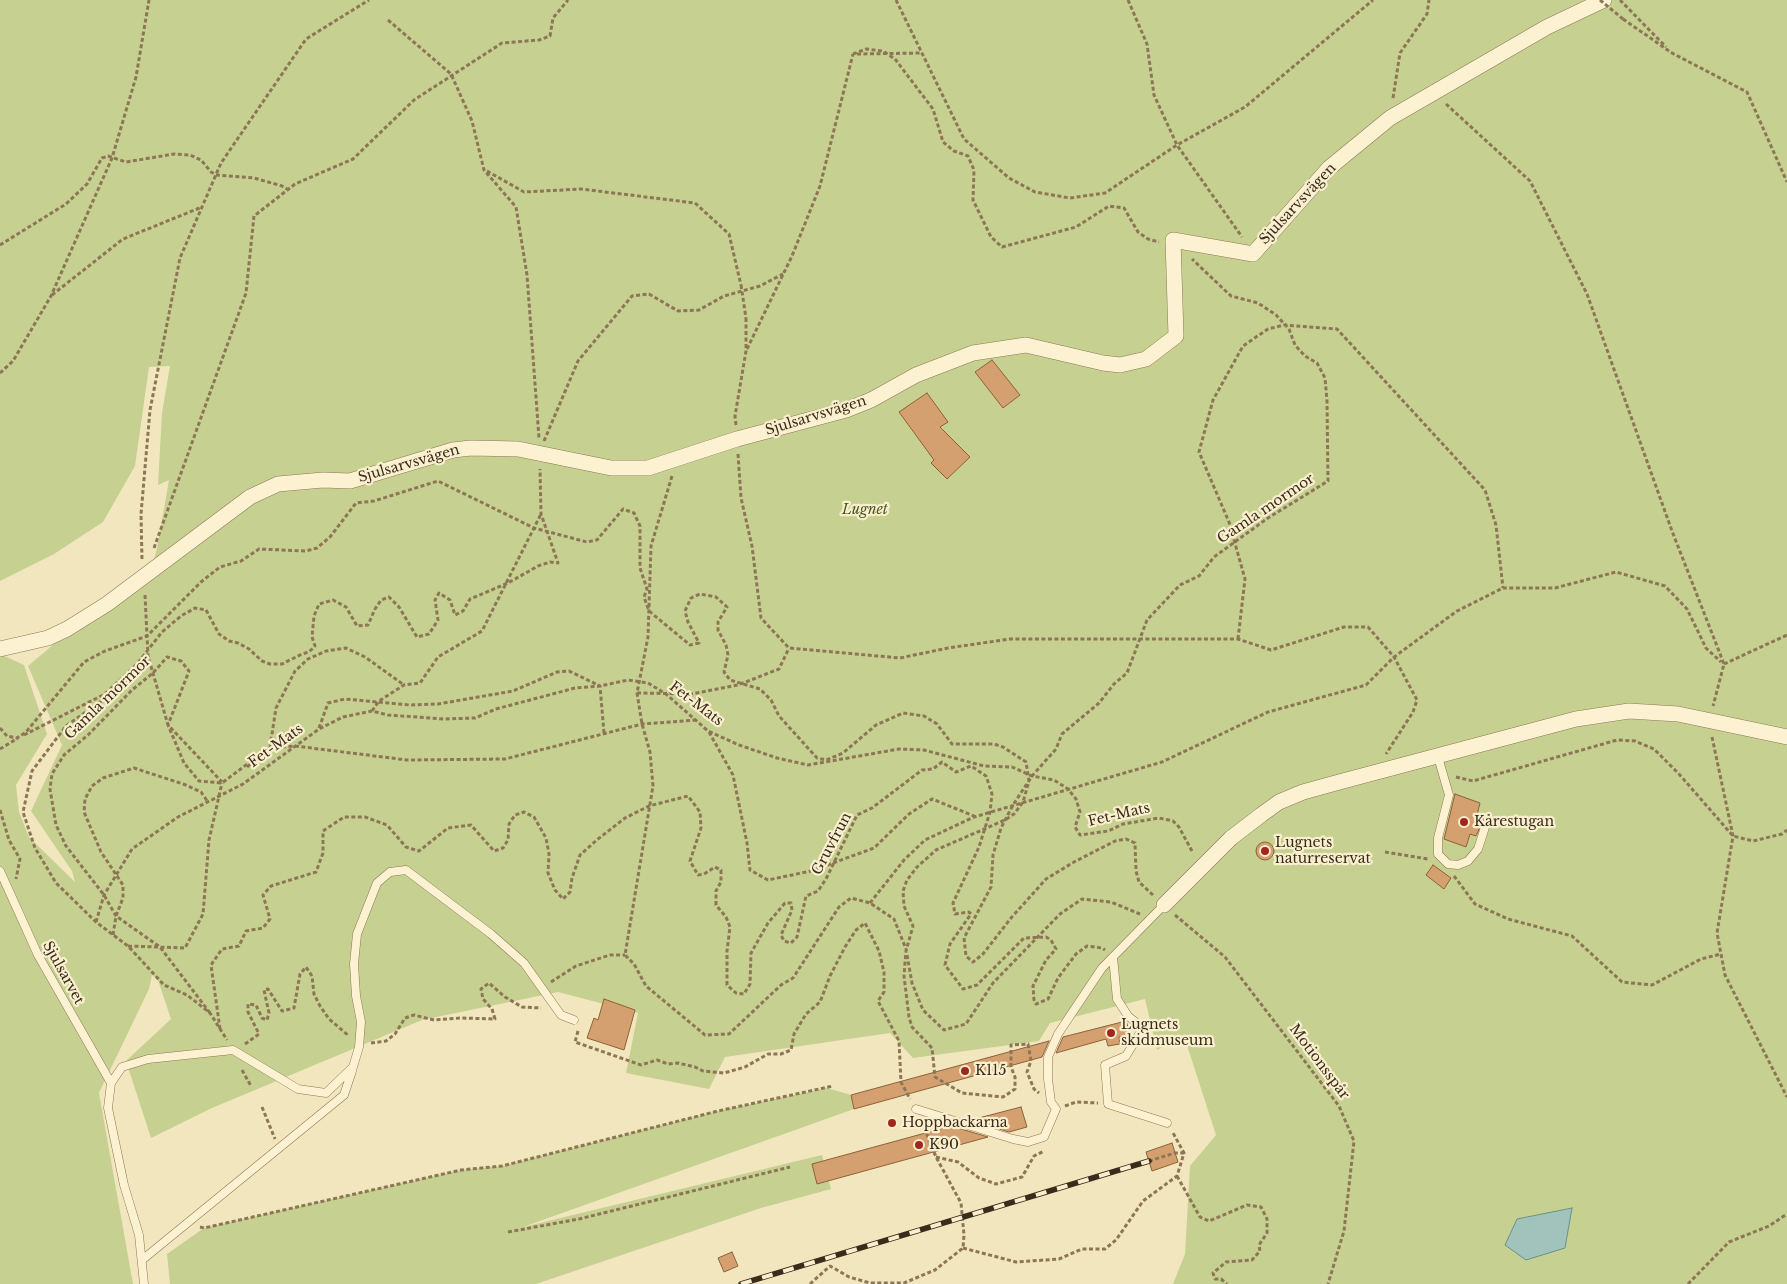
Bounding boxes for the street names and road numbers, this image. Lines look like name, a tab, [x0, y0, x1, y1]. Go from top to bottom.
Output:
street label: Sjulsarvsvägen	[1256, 160, 1340, 248]
street label: Sjulsarvsvägen	[764, 393, 868, 439]
street label: Sjulsarvsvägen	[356, 442, 462, 486]
street label: Gamla mormor	[1214, 470, 1318, 548]
street label: Gamla mormor	[62, 653, 154, 743]
street label: Fet-Mats	[666, 678, 726, 730]
street label: Fet-Mats	[246, 721, 306, 771]
street label: Fet-Mats	[1086, 800, 1152, 830]
street label: Gruvfrun	[809, 810, 855, 878]
street label: Sjulsarvet	[39, 939, 87, 1007]
street label: Motionsspår	[1285, 1021, 1353, 1103]

